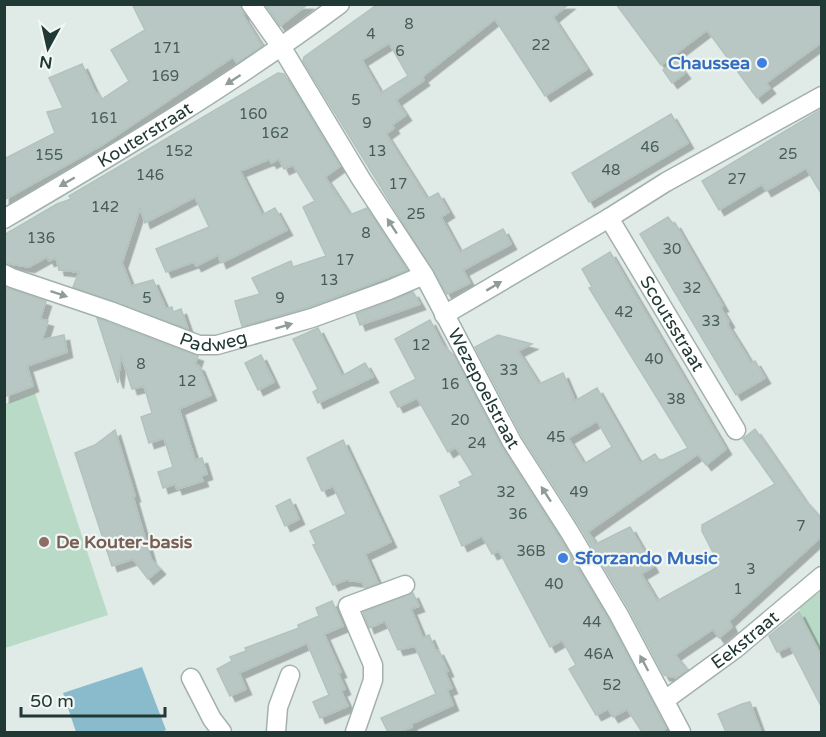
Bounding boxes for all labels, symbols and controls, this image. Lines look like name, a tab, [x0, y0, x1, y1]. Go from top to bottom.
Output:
house number: 8	[404, 15, 414, 33]
north arrow	[18, 18, 78, 78]
house number: 4	[366, 25, 376, 43]
house number: 22	[532, 36, 550, 54]
house number: 171	[153, 39, 181, 57]
house number: 6	[395, 42, 405, 60]
text: N	[38, 51, 54, 73]
place label: Chaussea	[668, 52, 750, 74]
marker: Chaussea	[755, 56, 769, 70]
house number: 169	[151, 67, 179, 85]
one-way arrow	[225, 74, 241, 85]
house number: 5	[351, 91, 361, 109]
street label: Kouterstraat	[93, 97, 196, 172]
house number: 160	[239, 105, 267, 123]
house number: 161	[90, 109, 118, 127]
house number: 9	[362, 114, 372, 132]
house number: 162	[261, 124, 289, 142]
house number: 46	[641, 138, 659, 156]
house number: 152	[165, 142, 193, 160]
house number: 13	[368, 142, 386, 160]
house number: 25	[779, 145, 797, 163]
house number: 155	[35, 146, 63, 164]
house number: 48	[602, 161, 620, 179]
house number: 146	[136, 166, 164, 184]
house number: 27	[728, 170, 746, 188]
house number: 17	[389, 175, 407, 193]
one-way arrow	[58, 177, 75, 187]
house number: 142	[91, 198, 119, 216]
house number: 25	[407, 205, 425, 223]
one-way arrow	[386, 218, 397, 235]
house number: 8	[361, 224, 371, 242]
house number: 136	[27, 229, 55, 247]
house number: 30	[663, 240, 681, 258]
house number: 17	[336, 251, 354, 269]
house number: 13	[320, 271, 338, 289]
street label: Scoutsstraat	[635, 272, 709, 375]
house number: 32	[683, 279, 701, 297]
one-way arrow	[486, 280, 502, 291]
house number: 5	[142, 289, 152, 307]
house number: 9	[275, 289, 285, 307]
one-way arrow	[50, 290, 68, 299]
house number: 42	[615, 303, 633, 321]
house number: 33	[702, 312, 720, 330]
one-way arrow	[275, 321, 293, 330]
street label: Wezepoelstraat	[443, 325, 525, 453]
street label: Padweg	[176, 326, 250, 357]
house number: 12	[412, 336, 430, 354]
house number: 40	[645, 350, 663, 368]
house number: 8	[136, 355, 146, 373]
house number: 33	[500, 361, 518, 379]
house number: 12	[178, 372, 196, 390]
house number: 16	[441, 375, 459, 393]
house number: 38	[667, 390, 685, 408]
house number: 20	[451, 411, 469, 429]
house number: 45	[547, 428, 565, 446]
house number: 24	[468, 434, 486, 452]
house number: 32	[497, 483, 515, 501]
house number: 49	[570, 483, 588, 501]
one-way arrow	[540, 486, 551, 502]
house number: 36	[509, 505, 527, 523]
house number: 7	[796, 517, 806, 535]
place label: De Kouter-basis	[56, 531, 193, 553]
marker: De Kouter-basis	[37, 535, 51, 549]
house number: 36B	[516, 542, 546, 560]
place label: Sforzando Music	[575, 547, 718, 569]
marker: Sforzando Music	[556, 551, 570, 565]
house number: 3	[746, 560, 756, 578]
house number: 40	[545, 575, 563, 593]
house number: 1	[733, 580, 743, 598]
street label: Eekstraat	[707, 606, 783, 674]
house number: 44	[583, 613, 601, 631]
house number: 46A	[584, 645, 614, 663]
one-way arrow	[639, 654, 649, 671]
house number: 52	[603, 676, 621, 694]
scale bar	[21, 680, 165, 718]
text: 50 m	[30, 690, 74, 712]

